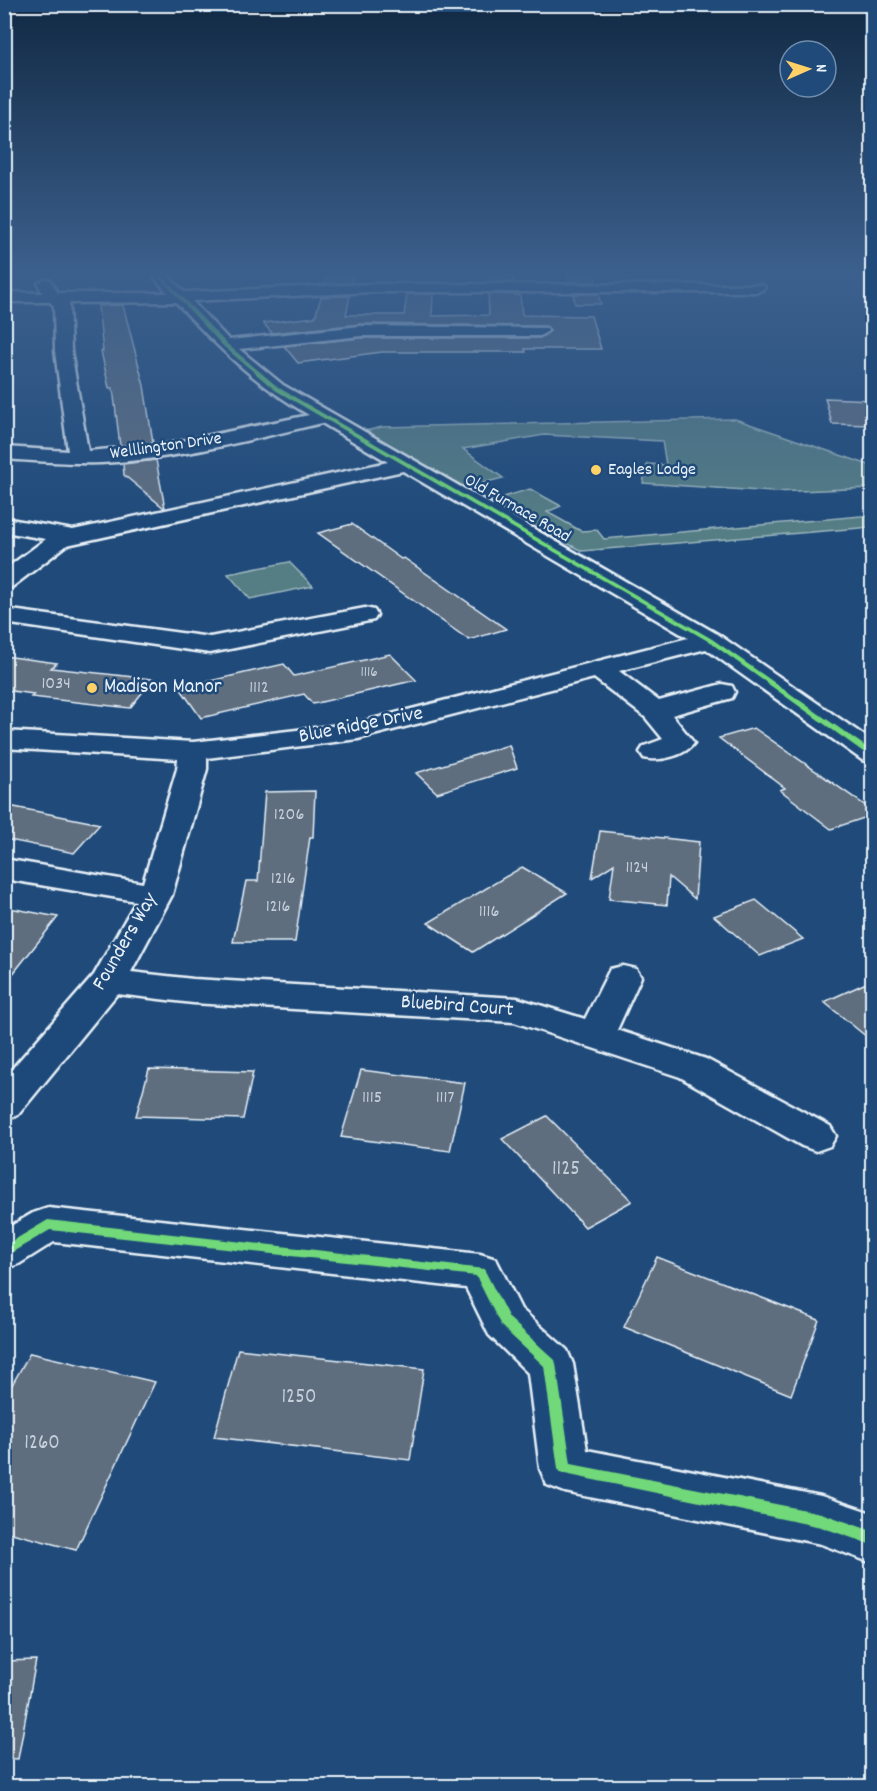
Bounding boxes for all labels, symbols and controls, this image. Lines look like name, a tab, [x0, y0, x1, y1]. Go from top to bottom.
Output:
north arrow	[778, 39, 838, 99]
text: N	[809, 64, 832, 73]
street label: Welllington Drive	[109, 427, 223, 467]
place label: Eagles Lodge	[608, 458, 696, 483]
marker: Eagles Lodge	[589, 463, 603, 477]
street label: Old Furnace Road	[459, 468, 575, 550]
house number: 1116	[360, 662, 378, 684]
house number: 1034	[41, 672, 71, 697]
place label: Madison Manor	[104, 673, 222, 703]
house number: 1112	[249, 676, 269, 701]
marker: Madison Manor	[85, 681, 99, 695]
street label: Blue Ridge Drive	[296, 699, 426, 753]
house number: 1206	[274, 803, 304, 828]
house number: 1124	[625, 856, 649, 881]
house number: 1216	[271, 867, 295, 892]
street label: Founders Way	[86, 887, 166, 996]
house number: 1216	[266, 895, 290, 920]
house number: 1116	[479, 900, 499, 925]
street label: Bluebird Court	[400, 988, 515, 1026]
house number: 1115	[362, 1086, 382, 1111]
house number: 1117	[436, 1086, 454, 1111]
house number: 1125	[552, 1155, 580, 1185]
house number: 1250	[282, 1383, 316, 1413]
house number: 1260	[24, 1429, 60, 1459]

